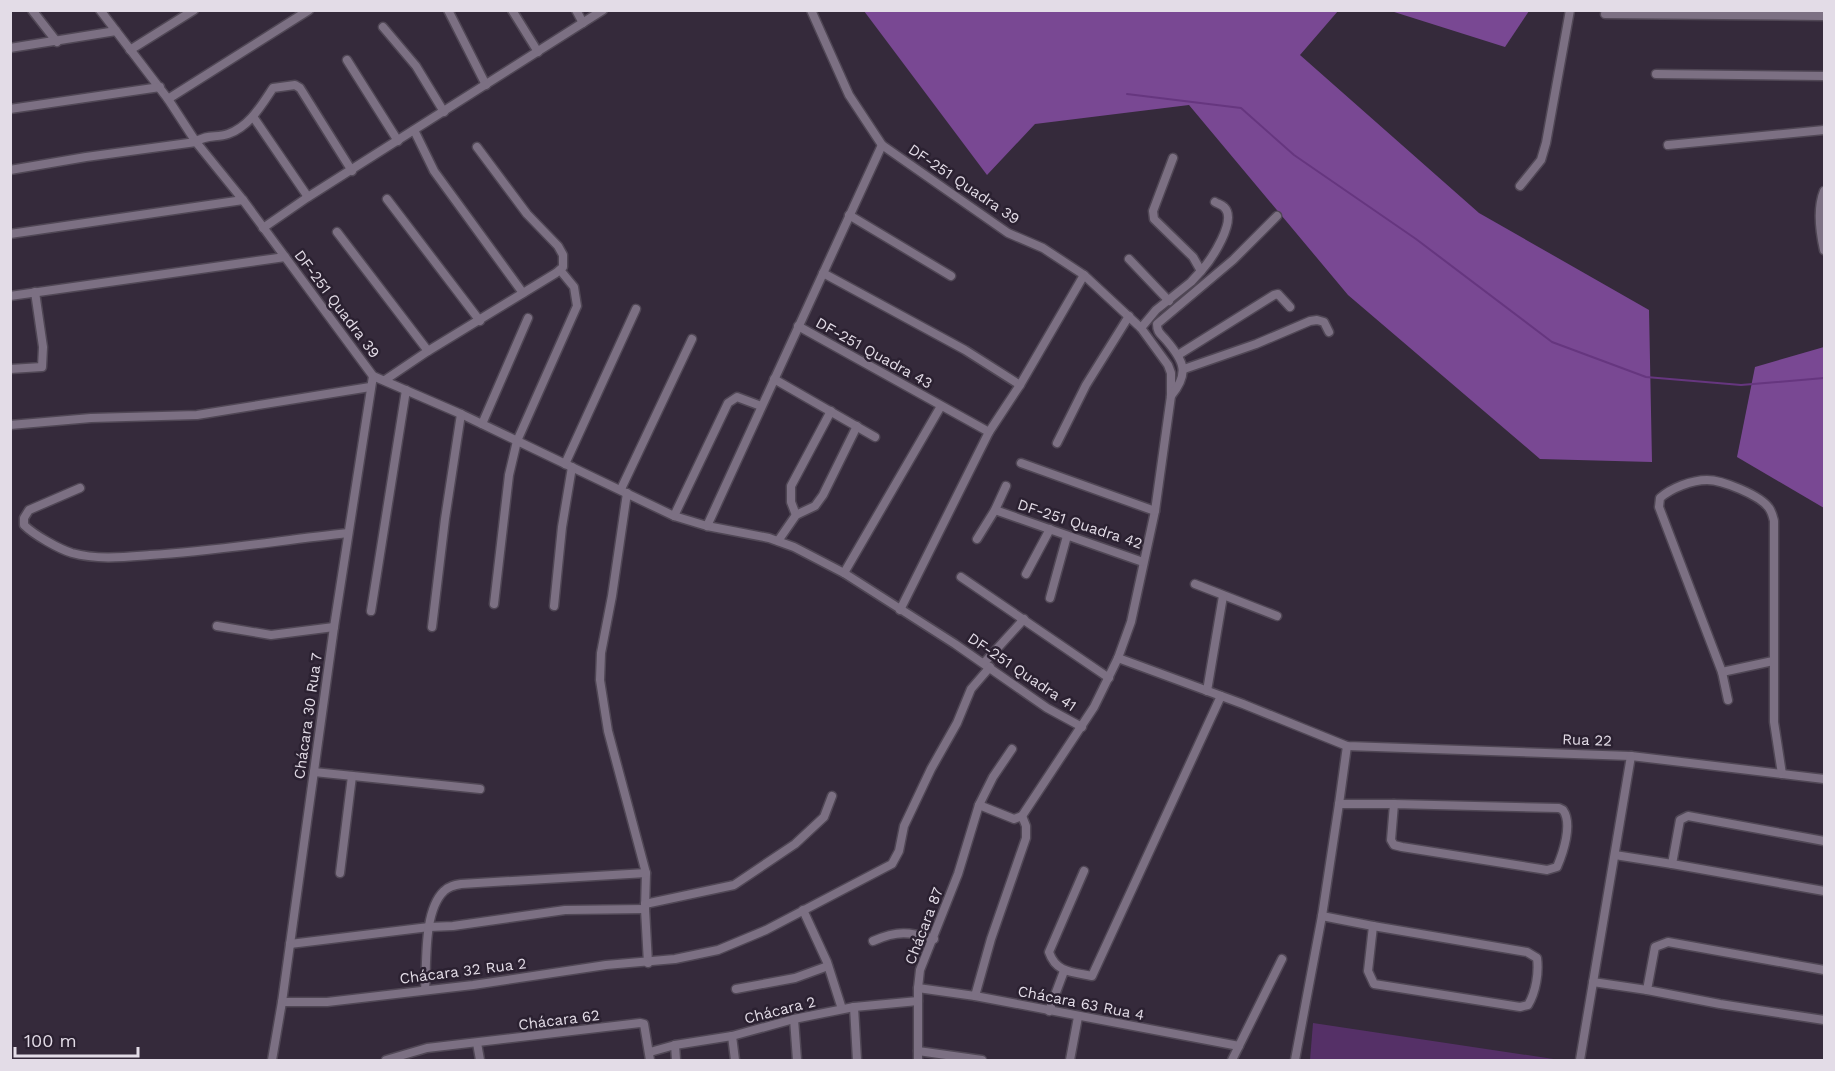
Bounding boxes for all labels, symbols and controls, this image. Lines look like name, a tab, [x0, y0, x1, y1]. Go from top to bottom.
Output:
street label: DF-251 Quadra 39	[905, 140, 1023, 228]
street label: DF-251 Quadra 39	[291, 247, 383, 361]
street label: DF-251 Quadra 43	[813, 314, 935, 392]
street label: DF-251 Quadra 42	[1015, 495, 1145, 553]
street label: DF-251 Quadra 41	[964, 629, 1080, 715]
street label: Chácara 30 Rua 7	[290, 652, 326, 780]
street label: Rua 22	[1562, 730, 1612, 750]
street label: Chácara 87	[901, 885, 947, 967]
street label: Chácara 32 Rua 2	[398, 954, 528, 988]
street label: Chácara 63 Rua 4	[1016, 982, 1146, 1024]
street label: Chácara 2	[742, 992, 818, 1028]
street label: Chácara 62	[517, 1006, 601, 1034]
scale bar	[15, 1020, 138, 1058]
text: 100 m	[24, 1030, 77, 1051]

